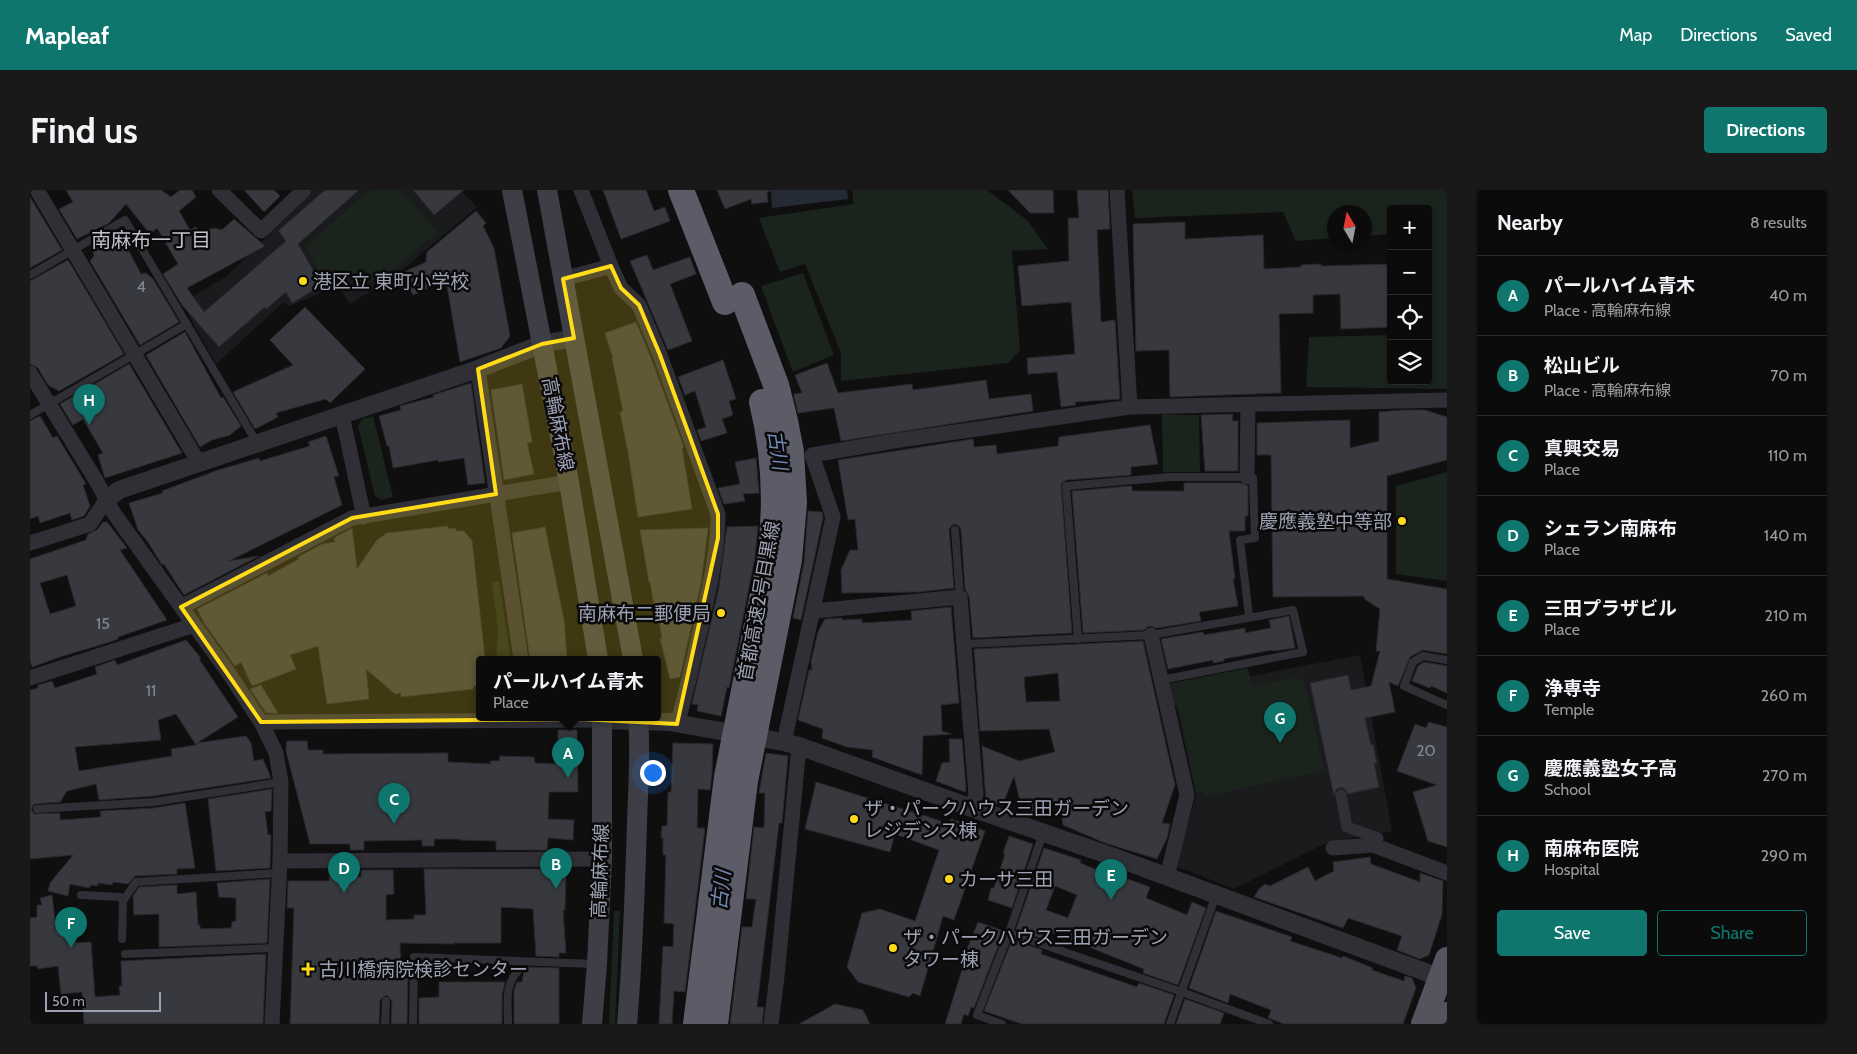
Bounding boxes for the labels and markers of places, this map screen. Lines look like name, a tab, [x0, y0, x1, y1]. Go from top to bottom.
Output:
place label: 港区立 東町小学校	[313, 270, 469, 293]
marker: 港区立 東町小学校	[297, 275, 309, 287]
pin: H	[73, 384, 105, 425]
place label: 慶應義塾中等部	[1259, 510, 1392, 533]
marker: 慶應義塾中等部	[1396, 515, 1408, 527]
place label: 南麻布二郵便局	[578, 602, 711, 625]
marker: 南麻布二郵便局	[715, 607, 727, 619]
pin: G	[1264, 702, 1296, 743]
pin: A	[552, 737, 584, 778]
pin: C	[378, 783, 410, 824]
place label: ザ・パークハウス三田ガーデン レジデンス棟	[864, 797, 1129, 842]
marker: ザ・パークハウス三田ガーデン レジデンス棟	[848, 813, 860, 825]
pin: B	[540, 848, 572, 889]
pin: D	[328, 852, 360, 893]
pin: E	[1095, 859, 1127, 900]
place label: カーサ三田	[959, 868, 1054, 891]
marker: カーサ三田	[943, 873, 955, 885]
pin: F	[55, 907, 87, 948]
place label: ザ・パークハウス三田ガーデン タワー棟	[903, 926, 1168, 971]
marker: ザ・パークハウス三田ガーデン タワー棟	[887, 942, 899, 954]
place label: 古川橋病院検診センター	[319, 958, 528, 981]
marker: 古川橋病院検診センター	[301, 962, 315, 976]

